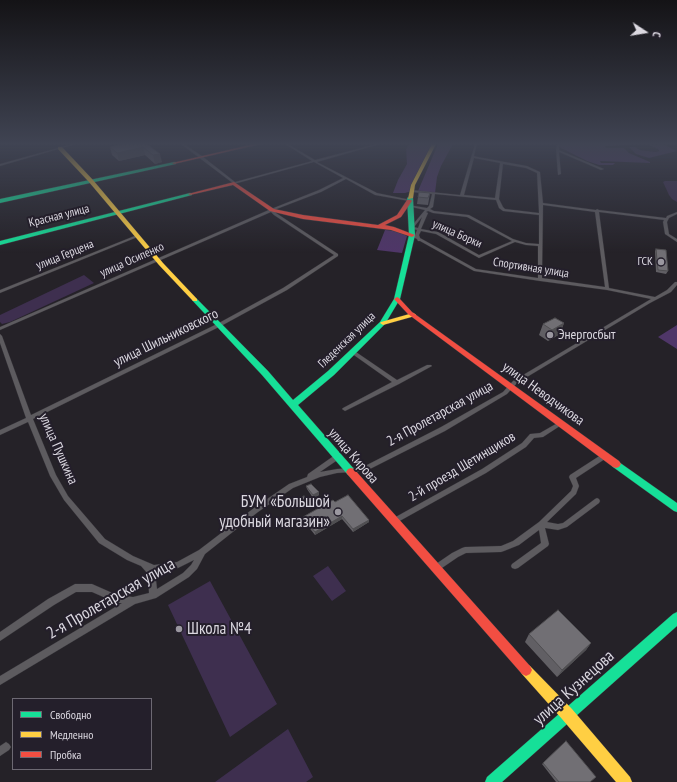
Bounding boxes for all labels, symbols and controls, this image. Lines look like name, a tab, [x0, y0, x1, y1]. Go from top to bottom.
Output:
north arrow	[625, 12, 665, 52]
text: С	[649, 31, 664, 38]
street label: Красная улица	[27, 202, 91, 230]
street label: улица Борки	[430, 217, 484, 251]
street label: улица Герцена	[34, 237, 96, 273]
street label: улица Осипенко	[98, 240, 166, 280]
street label: Спортивная улица	[492, 255, 570, 281]
place label: ГСК	[638, 255, 653, 269]
marker: ГСК	[656, 257, 666, 267]
street label: улица Шильниковского	[111, 305, 221, 371]
street label: Гледенская улица	[315, 309, 379, 371]
place label: Энергосбыт	[558, 327, 616, 343]
marker: Энергосбыт	[545, 330, 555, 340]
street label: улица Неводчикова	[499, 359, 587, 429]
street label: 2-я Пролетарская улица	[384, 378, 496, 450]
street label: улица Пушкина	[35, 411, 81, 487]
street label: улица Кирова	[324, 425, 382, 487]
street label: 2-й проезд Щетинщиков	[406, 428, 518, 506]
place label: БУМ «Большой удобный магазин»	[219, 492, 330, 532]
marker: БУМ «Большой удобный магазин»	[333, 507, 343, 517]
street label: 2-я Пролетарская улица	[43, 554, 179, 644]
place label: Школа №4	[187, 619, 252, 639]
marker: Школа №4	[174, 624, 184, 634]
street label: улица Кузнецова	[529, 646, 619, 730]
legend	[12, 698, 152, 770]
text: Свободно	[50, 707, 92, 722]
text: Медленно	[50, 727, 93, 742]
text: Пробка	[50, 747, 81, 762]

